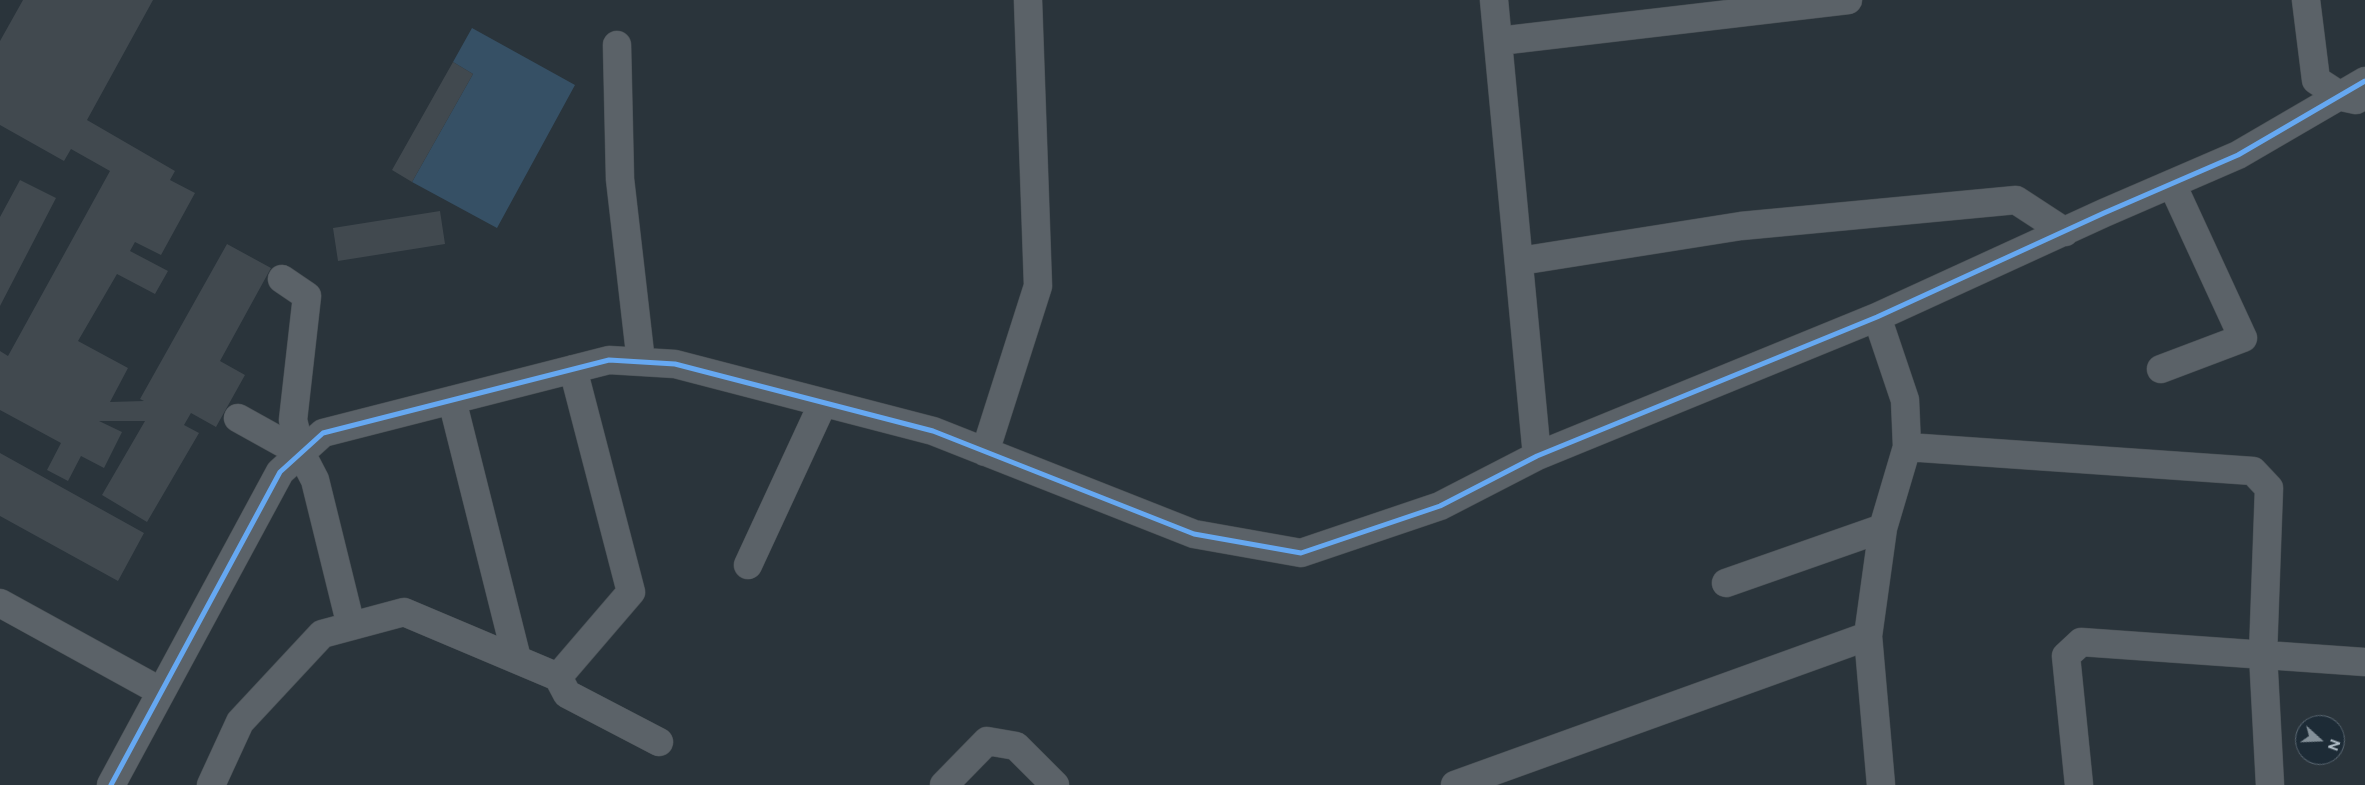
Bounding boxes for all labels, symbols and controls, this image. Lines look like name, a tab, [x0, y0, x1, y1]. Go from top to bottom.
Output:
north arrow	[2295, 715, 2345, 765]
text: N	[2324, 737, 2343, 753]

